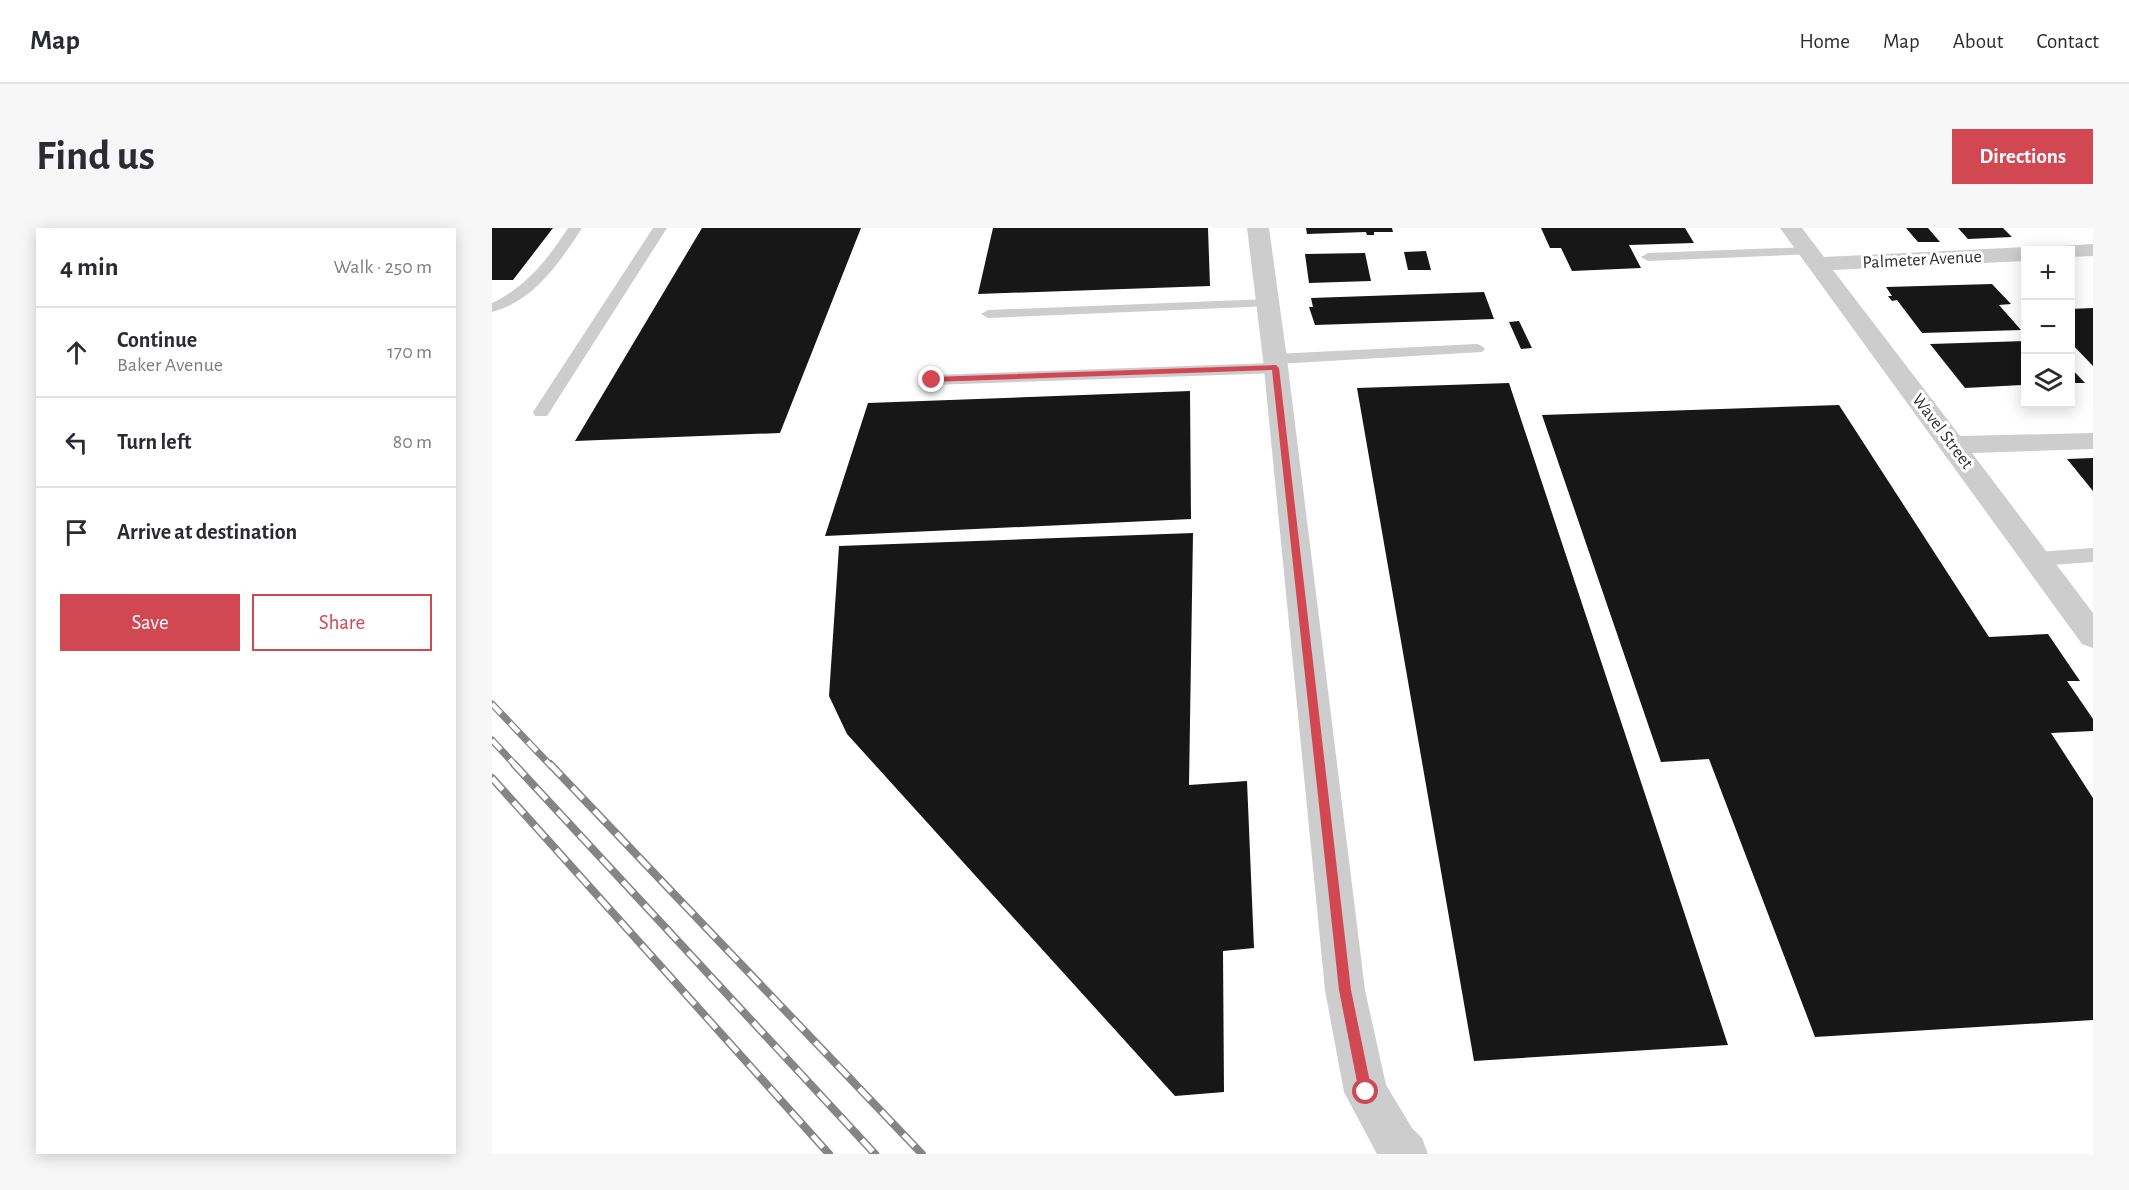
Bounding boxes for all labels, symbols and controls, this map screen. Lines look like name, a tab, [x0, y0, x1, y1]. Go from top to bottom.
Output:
text: Map	[30, 27, 80, 55]
text: Home	[1799, 31, 1850, 52]
text: Map	[1883, 31, 1920, 52]
text: About	[1953, 31, 2003, 52]
text: Contact	[2036, 31, 2099, 52]
button: Directions	[1952, 129, 2093, 184]
text: Find us	[36, 135, 155, 177]
map controls	[2021, 246, 2075, 408]
button: +	[2021, 246, 2075, 300]
street label: Palmeter Avenue	[1862, 248, 1982, 272]
text: 4 min	[60, 254, 119, 280]
text: Walk · 250 m	[333, 257, 432, 277]
button: −	[2021, 300, 2075, 354]
text: Continue	[117, 329, 197, 351]
icon: ahead	[60, 336, 93, 369]
text: 170 m	[387, 342, 432, 362]
button: layers	[2021, 354, 2075, 408]
text: Baker Avenue	[117, 355, 223, 375]
route end	[918, 366, 944, 392]
street label: Wavel Street	[1908, 391, 1976, 473]
icon: left	[60, 426, 93, 459]
text: Turn left	[117, 431, 191, 453]
text: 80 m	[393, 432, 432, 452]
icon: arrive	[60, 516, 93, 549]
text: Arrive at destination	[117, 521, 297, 543]
button: Save	[60, 594, 240, 651]
button: Share	[252, 594, 432, 651]
route start	[1352, 1078, 1378, 1104]

